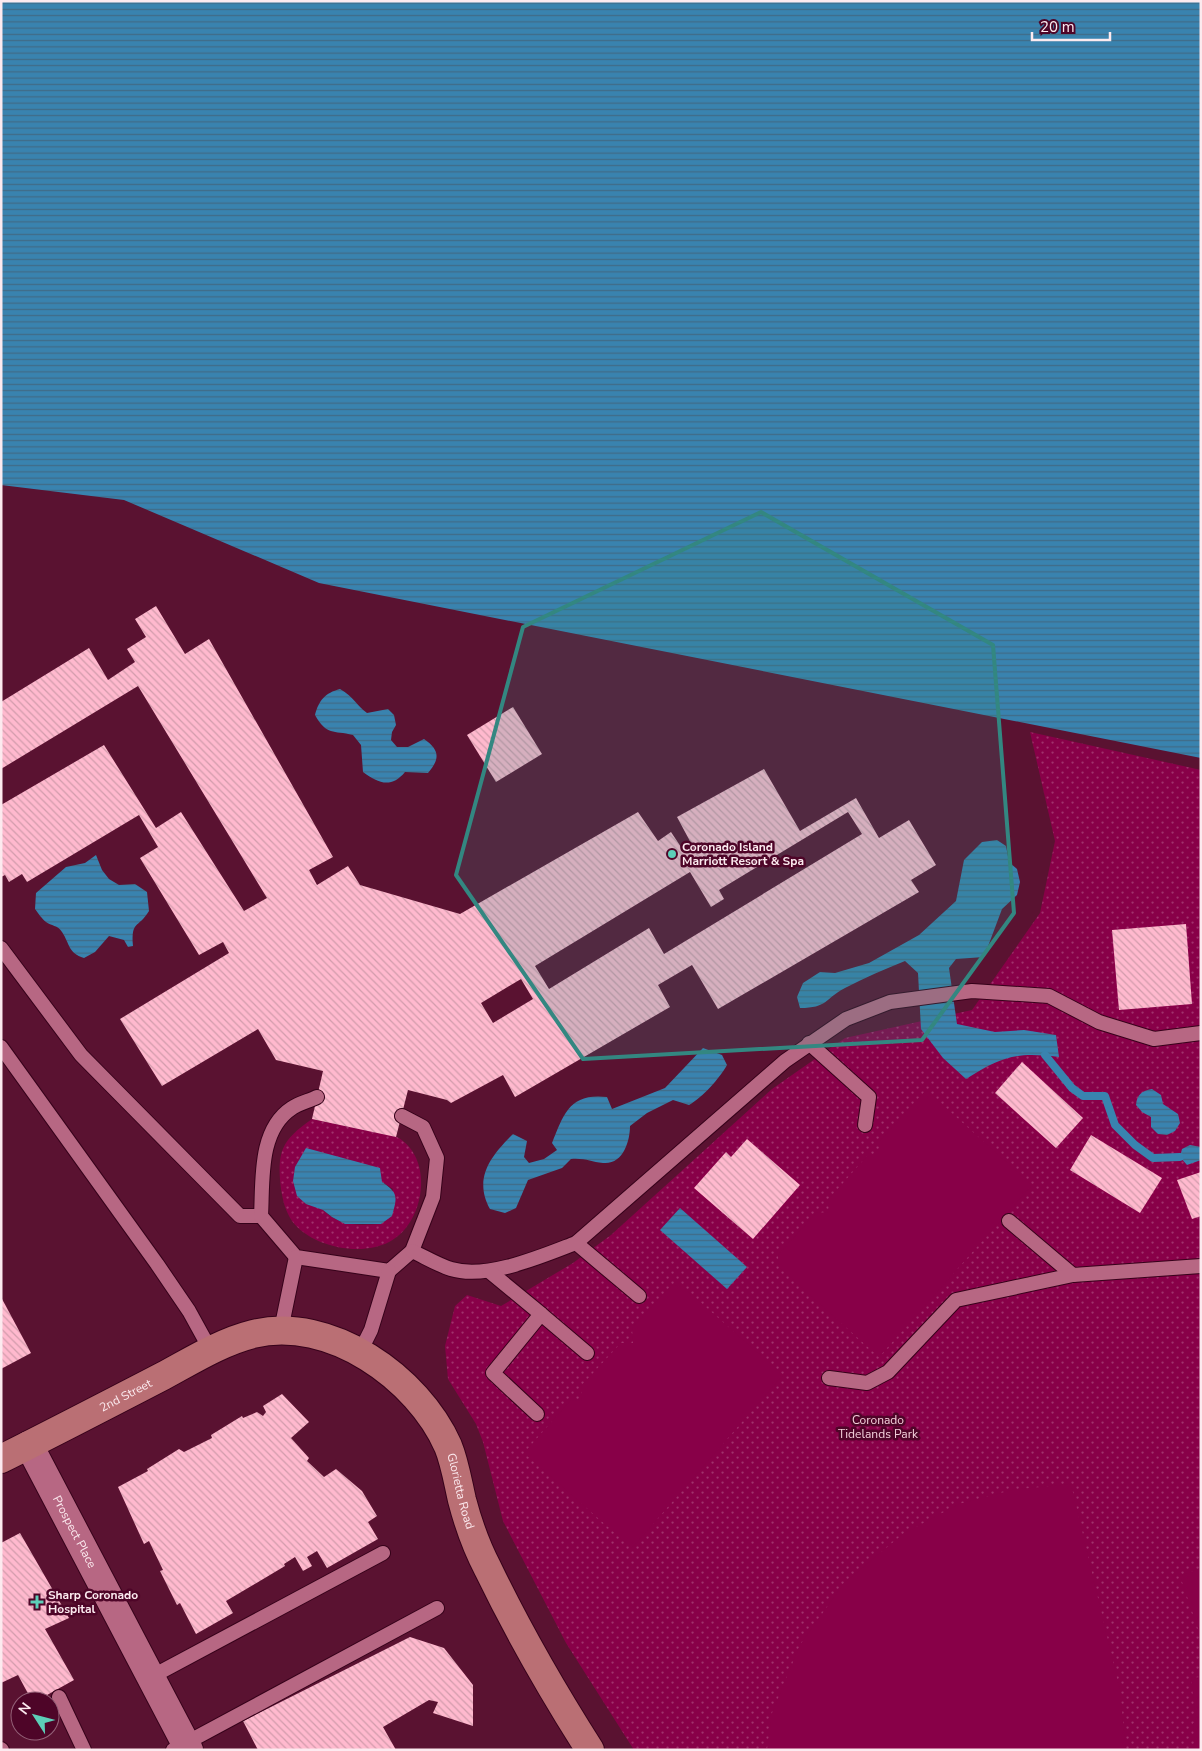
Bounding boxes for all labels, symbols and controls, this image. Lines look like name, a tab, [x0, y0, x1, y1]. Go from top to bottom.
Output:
scale bar	[1032, 10, 1110, 42]
text: 20 m	[1040, 17, 1075, 37]
place label: Coronado Island Marriott Resort & Spa	[682, 839, 804, 869]
marker: Coronado Island Marriott Resort & Spa	[666, 848, 678, 860]
street label: 2nd Street	[97, 1375, 155, 1416]
park label: Coronado Tidelands Park	[838, 1412, 919, 1442]
street label: Glorietta Road	[443, 1451, 478, 1531]
street label: Prospect Place	[49, 1493, 100, 1571]
place label: Sharp Coronado Hospital	[48, 1587, 138, 1617]
marker: Sharp Coronado Hospital	[30, 1595, 44, 1609]
north arrow	[10, 1691, 60, 1741]
text: N	[14, 1699, 36, 1718]

